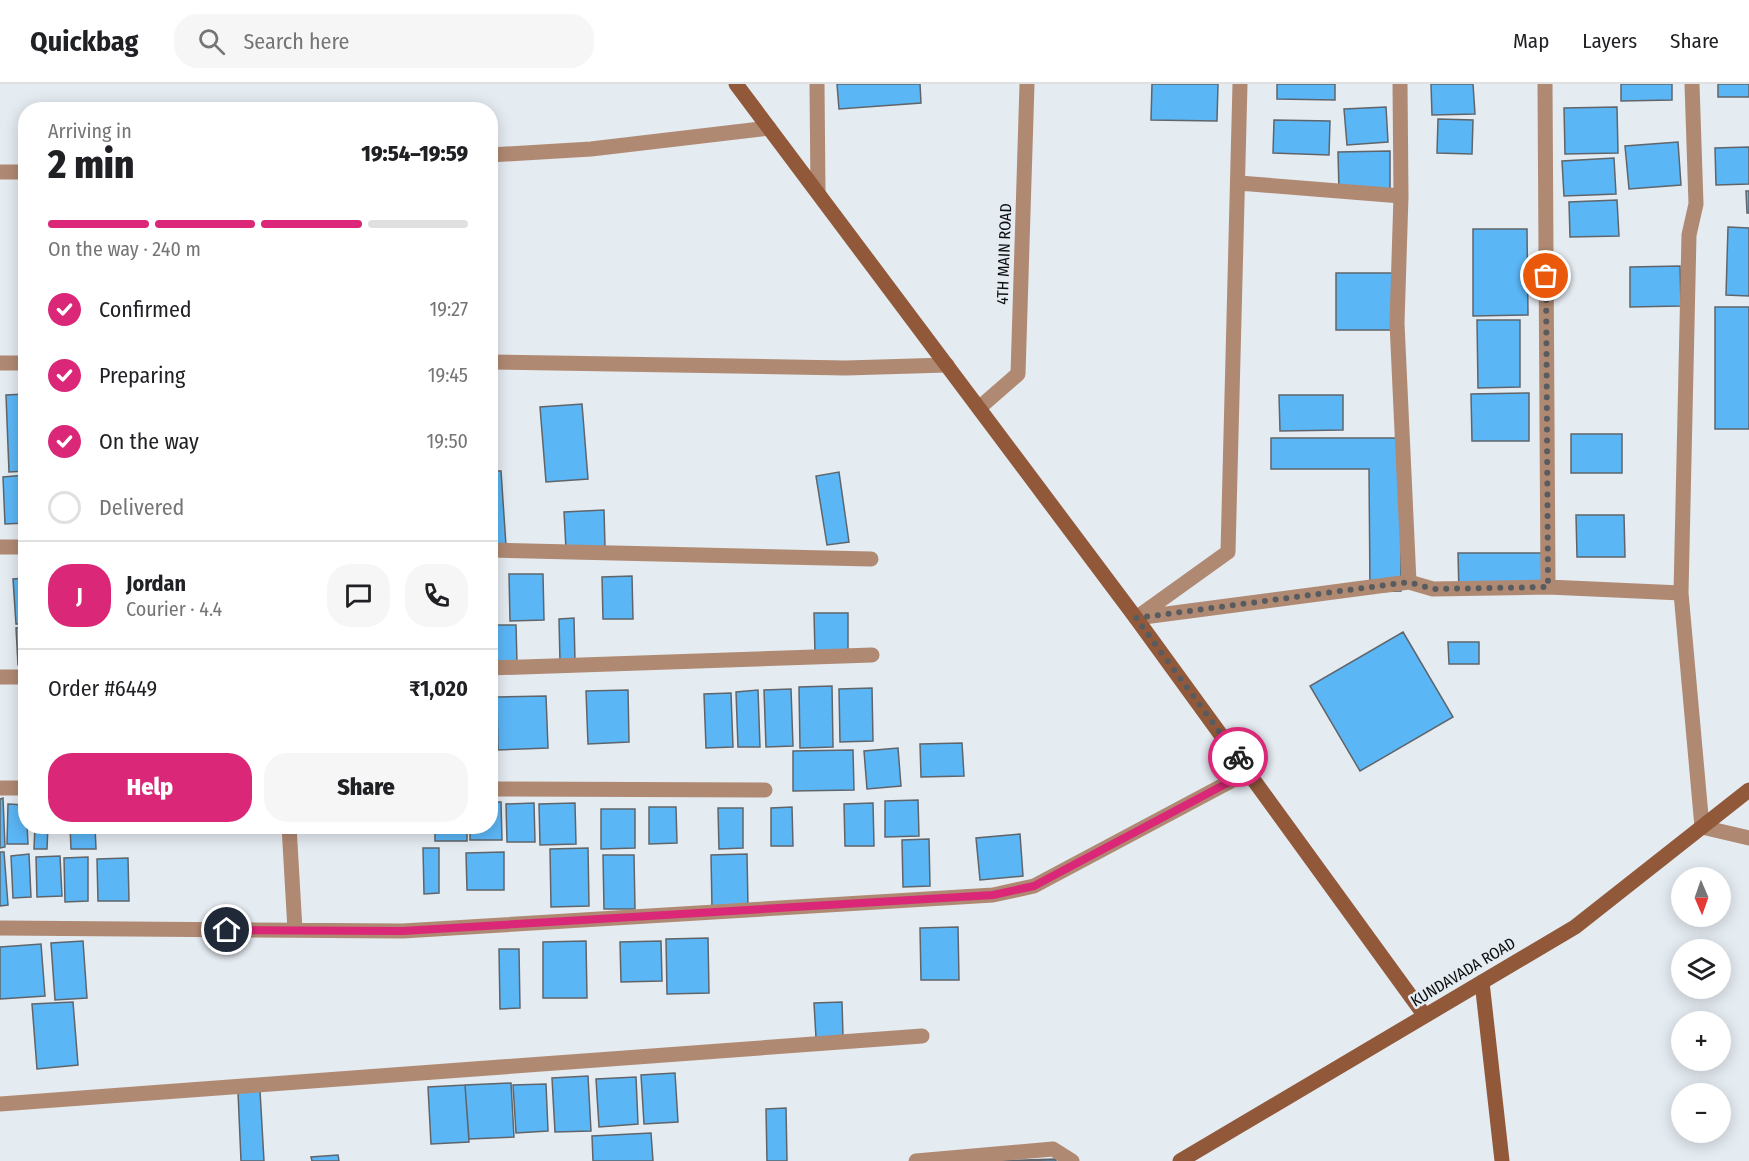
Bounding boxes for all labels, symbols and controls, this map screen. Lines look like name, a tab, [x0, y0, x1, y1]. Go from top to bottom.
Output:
search box	[174, 14, 594, 68]
text: Quickbag	[30, 25, 138, 58]
icon: search	[195, 25, 228, 58]
text: Search here	[243, 28, 349, 55]
text: Map	[1513, 28, 1549, 54]
text: Layers	[1582, 28, 1637, 54]
text: Share	[1670, 28, 1719, 54]
text: Arriving in	[48, 119, 132, 143]
text: 19:54–19:59	[361, 140, 468, 167]
text: 2 min	[48, 142, 134, 188]
street label: 4TH MAIN ROAD	[993, 203, 1015, 305]
text: On the way · 240 m	[48, 237, 201, 261]
pin	[1520, 250, 1571, 301]
icon: bag	[1529, 259, 1562, 292]
icon: check	[48, 293, 81, 326]
text: Confirmed	[99, 296, 192, 323]
text: 19:27	[429, 297, 468, 321]
icon: check	[48, 359, 81, 392]
text: Preparing	[99, 362, 185, 389]
text: 19:45	[428, 363, 468, 387]
icon: check	[48, 425, 81, 458]
text: On the way	[99, 428, 199, 455]
text: 19:50	[427, 429, 468, 453]
text: Delivered	[99, 494, 184, 521]
button: chat	[327, 564, 390, 627]
button: phone	[405, 564, 468, 627]
text: Jordan	[126, 570, 186, 597]
text: J	[76, 582, 83, 609]
text: Courier · 4.4	[126, 597, 222, 621]
text: Order #6449	[48, 675, 157, 702]
text: ₹1,020	[409, 675, 468, 702]
courier	[1208, 727, 1268, 787]
icon: bike	[1222, 741, 1255, 774]
button: Help	[48, 753, 252, 822]
button: Share	[264, 753, 468, 822]
north arrow	[1671, 867, 1731, 927]
map controls	[1671, 867, 1731, 1143]
pin	[201, 904, 252, 955]
icon: home	[210, 913, 243, 946]
street label: KUNDAVADA ROAD	[1407, 933, 1519, 1011]
button: layers	[1671, 939, 1731, 999]
button: +	[1671, 1011, 1731, 1071]
button: −	[1671, 1083, 1731, 1143]

